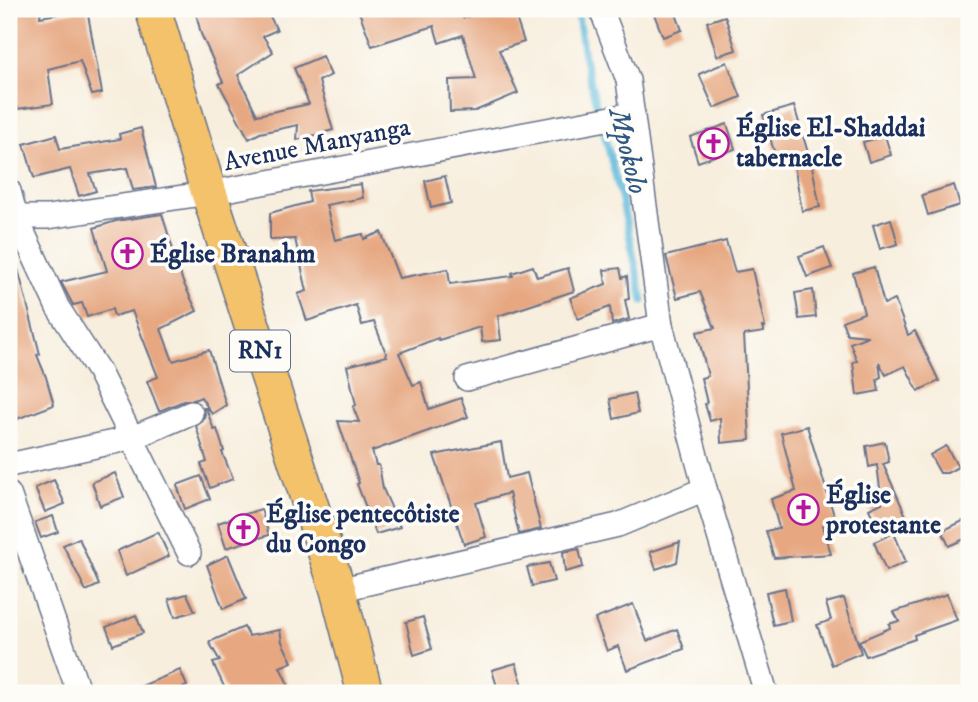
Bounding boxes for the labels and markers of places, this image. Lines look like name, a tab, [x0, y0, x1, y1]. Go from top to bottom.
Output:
place label: Église El-Shaddai tabernacle	[736, 111, 926, 175]
church icon: Église El-Shaddai tabernacle	[696, 126, 730, 160]
church icon: Église Branahm	[110, 237, 144, 271]
place label: Église Branahm	[150, 237, 316, 271]
place label: Église protestante	[825, 478, 941, 542]
church icon: Église protestante	[786, 493, 820, 527]
place label: Église pentecôtiste du Congo	[266, 497, 460, 561]
church icon: Église pentecôtiste du Congo	[226, 512, 260, 546]

